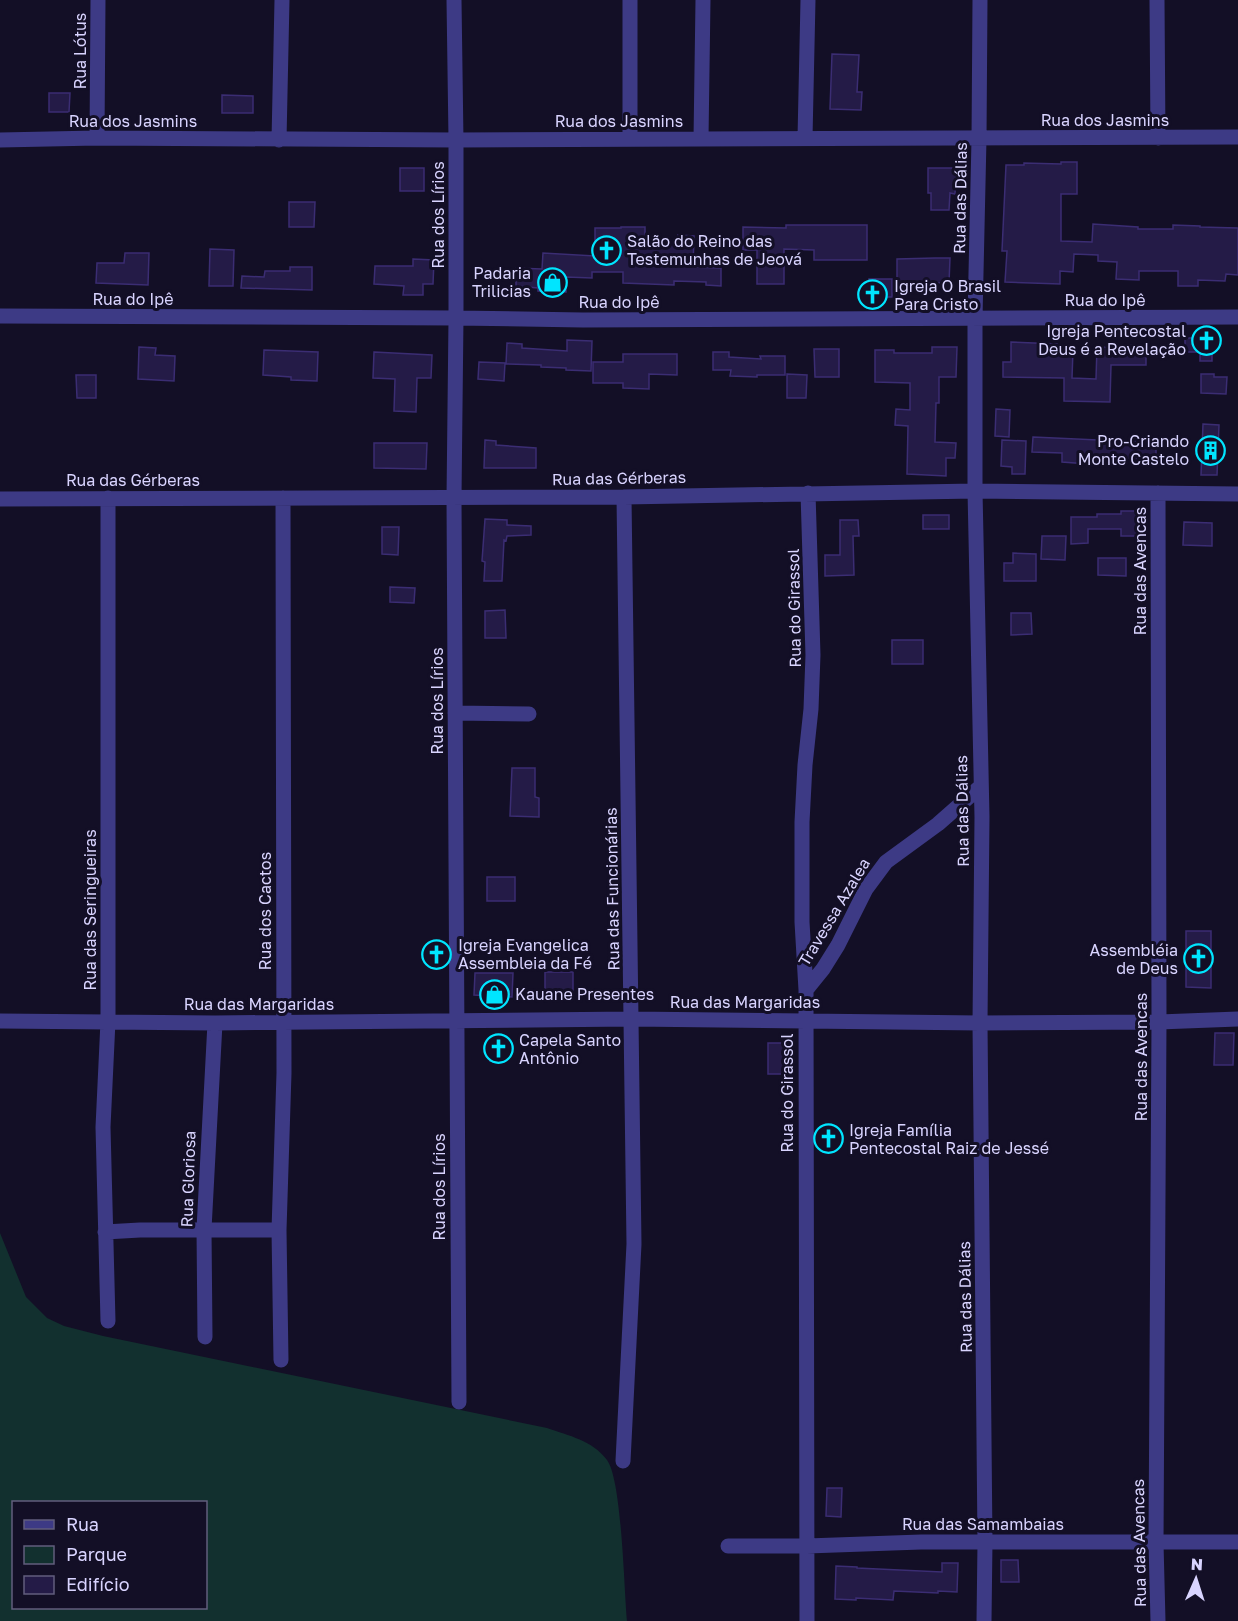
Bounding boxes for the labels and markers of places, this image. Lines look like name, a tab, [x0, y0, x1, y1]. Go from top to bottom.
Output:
place label: Salão do Reino das Testemunhas de Jeová	[627, 231, 802, 269]
church icon: Salão do Reino das Testemunhas de Jeová	[590, 234, 622, 266]
place label: Padaria Trilicias	[472, 263, 531, 301]
shop icon: Padaria Trilicias	[536, 266, 568, 298]
place label: Igreja O Brasil Para Cristo	[894, 276, 1001, 314]
church icon: Igreja O Brasil Para Cristo	[857, 279, 889, 311]
place label: Igreja Pentecostal Deus é a Revelação	[1038, 321, 1186, 359]
church icon: Igreja Pentecostal Deus é a Revelação	[1191, 324, 1223, 356]
place label: Pro-Criando Monte Castelo	[1078, 431, 1189, 469]
building icon: Pro-Criando Monte Castelo	[1194, 434, 1226, 466]
place label: Igreja Evangelica Assembleia da Fé	[458, 935, 592, 973]
church icon: Igreja Evangelica Assembleia da Fé	[421, 938, 453, 970]
place label: Assembléia de Deus	[1090, 940, 1178, 978]
church icon: Assembléia de Deus	[1183, 943, 1215, 975]
shop icon: Kauane Presentes	[478, 978, 510, 1010]
place label: Kauane Presentes	[515, 984, 654, 1004]
place label: Capela Santo Antônio	[519, 1030, 621, 1068]
church icon: Capela Santo Antônio	[482, 1033, 514, 1065]
place label: Igreja Família Pentecostal Raiz de Jessé	[849, 1120, 1049, 1158]
church icon: Igreja Família Pentecostal Raiz de Jessé	[812, 1123, 844, 1155]

